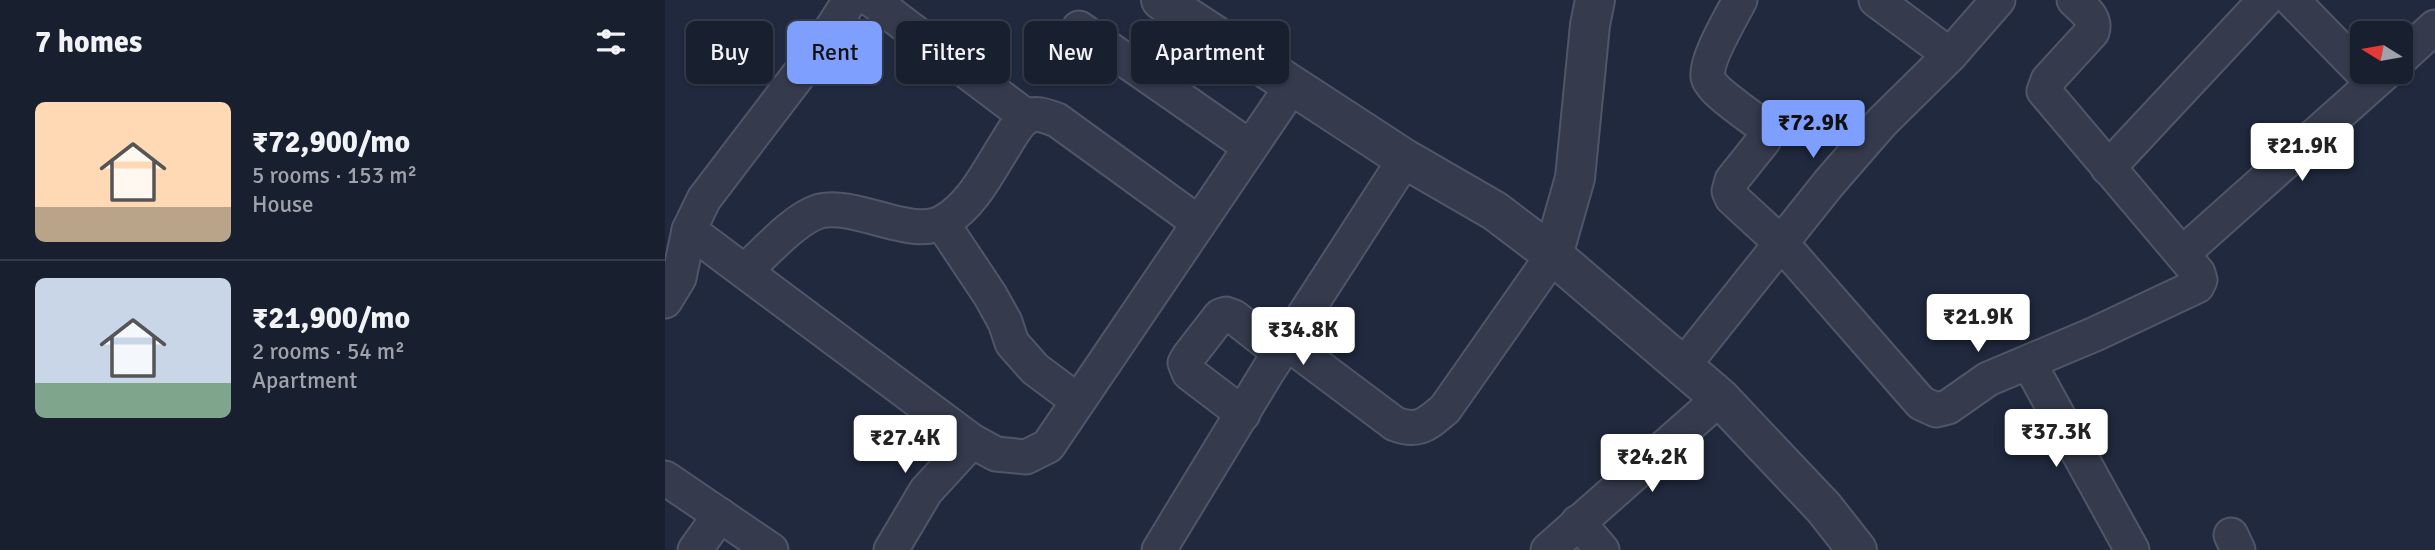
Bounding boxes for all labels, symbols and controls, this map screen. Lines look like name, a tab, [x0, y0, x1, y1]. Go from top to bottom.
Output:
chip: Buy	[686, 21, 773, 84]
chip: Rent	[787, 21, 882, 84]
chip: Filters	[896, 21, 1010, 84]
chip: New	[1024, 21, 1117, 84]
chip: Apartment	[1131, 21, 1289, 84]
north arrow	[2350, 21, 2413, 84]
map controls	[2350, 21, 2413, 84]
icon: filters	[592, 23, 630, 61]
text: 7 homes	[35, 24, 142, 61]
pin: ₹72.9K	[1756, 100, 1870, 160]
text: ₹72.9K	[1778, 108, 1848, 137]
text: ₹72,900/mo	[252, 124, 410, 161]
pin: ₹21.9K	[2245, 124, 2359, 183]
icon: home	[91, 130, 175, 214]
text: ₹21.9K	[2267, 131, 2337, 160]
text: 5 rooms · 153 m²	[252, 161, 417, 190]
text: House	[252, 190, 314, 219]
pin: ₹21.9K	[1921, 294, 2035, 354]
text: ₹21,900/mo	[252, 300, 410, 337]
text: ₹21.9K	[1943, 302, 2013, 331]
icon: home	[91, 306, 175, 390]
pin: ₹34.8K	[1246, 308, 1360, 367]
text: ₹34.8K	[1268, 315, 1338, 344]
text: 2 rooms · 54 m²	[252, 337, 405, 366]
text: Apartment	[252, 366, 357, 395]
pin: ₹37.3K	[1999, 410, 2113, 469]
pin: ₹27.4K	[848, 416, 962, 475]
text: ₹37.3K	[2021, 417, 2091, 446]
text: ₹27.4K	[870, 423, 940, 452]
pin: ₹24.2K	[1595, 434, 1709, 494]
text: ₹24.2K	[1617, 442, 1687, 471]

